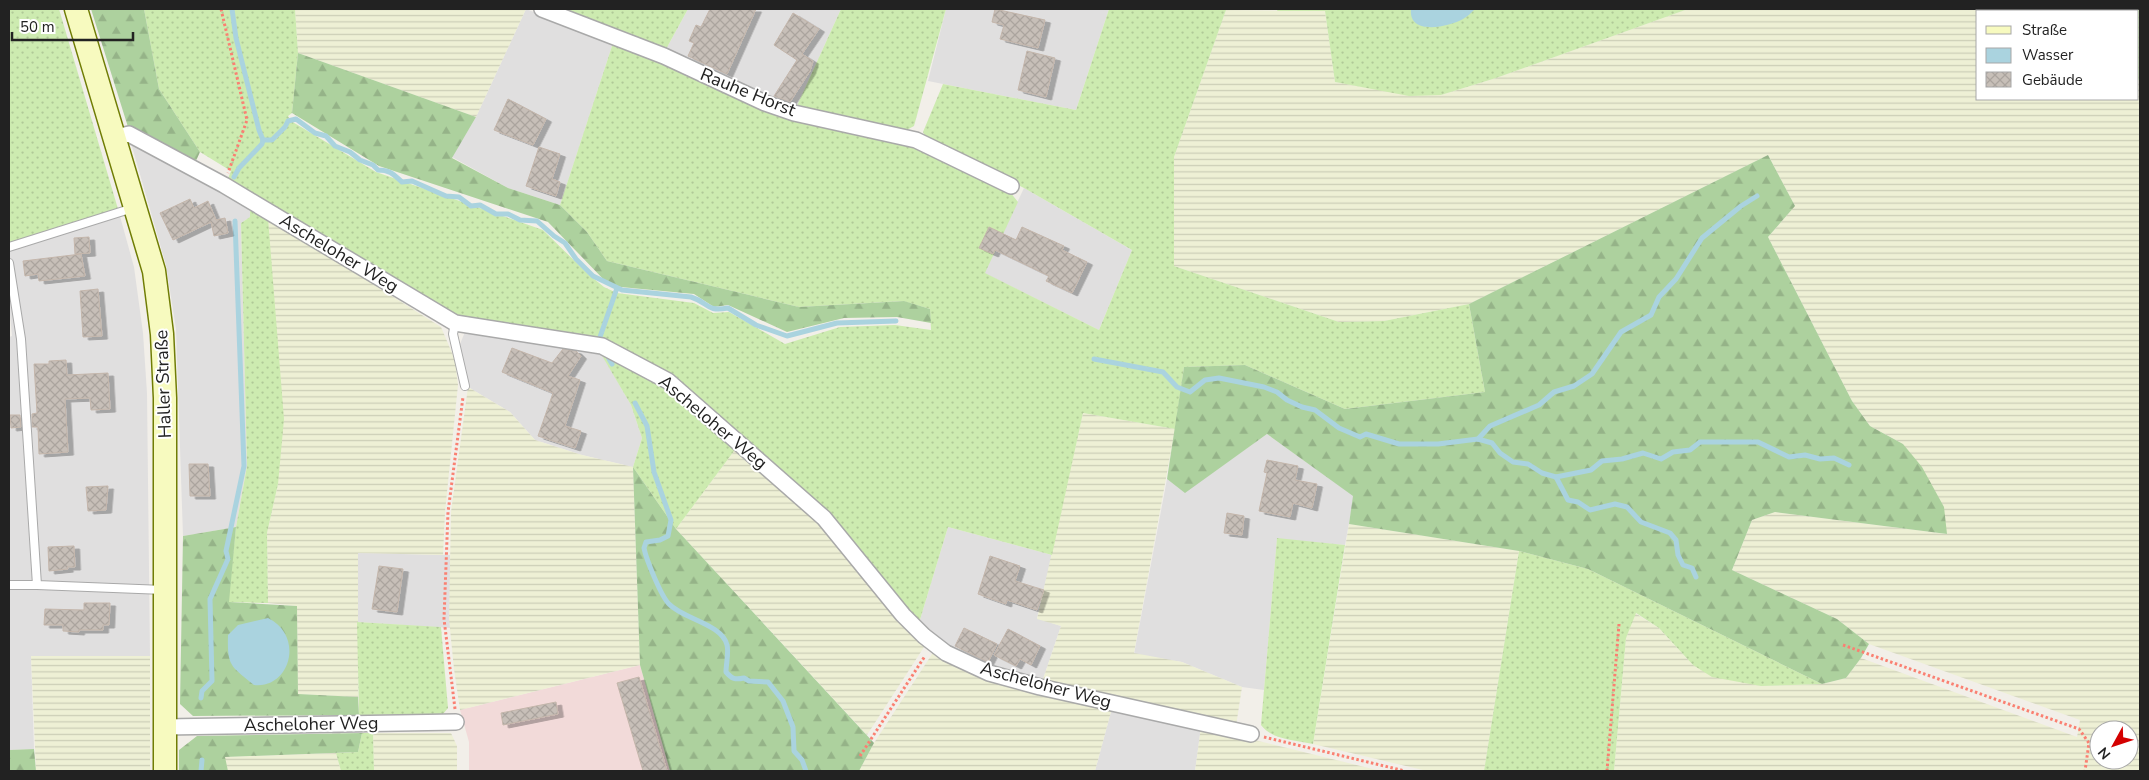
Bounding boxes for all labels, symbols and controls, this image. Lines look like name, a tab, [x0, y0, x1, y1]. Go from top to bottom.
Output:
scale bar	[12, 10, 134, 42]
legend	[1976, 10, 2139, 100]
text: 50 m	[20, 17, 55, 37]
text: Straße	[2022, 20, 2067, 40]
text: Wasser	[2022, 45, 2074, 65]
street label: Rauhe Horst	[697, 62, 800, 122]
text: Gebäude	[2022, 70, 2083, 90]
street label: Ascheloher Weg	[275, 208, 403, 298]
street label: Haller Straße	[149, 329, 177, 439]
street label: Ascheloher Weg	[654, 369, 772, 475]
street label: Ascheloher Weg	[978, 656, 1114, 714]
street label: Ascheloher Weg	[243, 711, 379, 737]
north arrow	[2089, 720, 2139, 770]
text: N	[2094, 743, 2115, 763]

